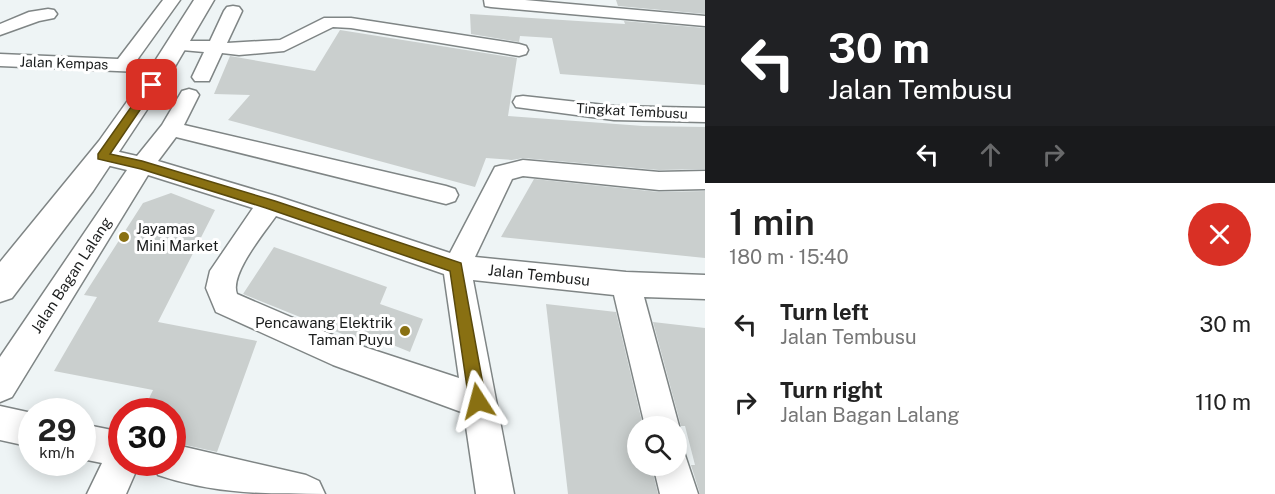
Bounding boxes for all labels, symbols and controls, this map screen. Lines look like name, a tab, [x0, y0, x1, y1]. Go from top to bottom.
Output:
text: 30 m	[828, 23, 930, 72]
icon: left	[729, 24, 807, 102]
street label: Jalan Kempas	[19, 53, 109, 73]
pin	[126, 59, 177, 110]
icon: arrive	[135, 68, 168, 101]
text: Jalan Tembusu	[828, 73, 1012, 105]
street label: Tingkat Tembusu	[576, 100, 688, 122]
icon: left	[911, 138, 944, 171]
icon: ahead	[974, 138, 1007, 171]
icon: right	[1037, 138, 1070, 171]
text: 1 min	[729, 201, 815, 243]
button: close	[1188, 203, 1251, 266]
street label: Jalan Bagan Lalang	[27, 214, 115, 336]
place label: Jayamas Mini Market	[136, 220, 219, 254]
marker: Jayamas Mini Market	[117, 230, 131, 244]
text: 180 m · 15:40	[729, 245, 849, 269]
street label: Jalan Tembusu	[487, 261, 591, 289]
text: Turn left	[780, 299, 869, 325]
icon: left	[729, 308, 762, 341]
text: 30 m	[1199, 311, 1251, 337]
place label: Pencawang Elektrik Taman Puyu	[255, 314, 393, 348]
marker: Pencawang Elektrik Taman Puyu	[398, 324, 412, 338]
text: Jalan Tembusu	[780, 325, 917, 349]
position arrow	[446, 369, 510, 433]
text: Turn right	[780, 377, 883, 403]
icon: right	[729, 386, 762, 419]
text: 110 m	[1195, 389, 1251, 415]
speed limit sign: 30	[108, 398, 186, 476]
text: Jalan Bagan Lalang	[780, 403, 960, 427]
text: 29	[38, 412, 76, 448]
map controls	[627, 416, 687, 476]
button: search	[627, 416, 687, 476]
text: km/h	[39, 444, 75, 461]

